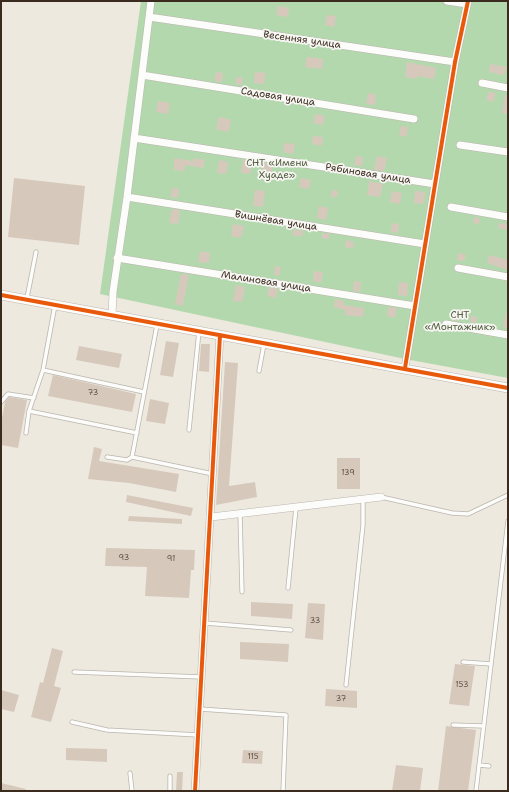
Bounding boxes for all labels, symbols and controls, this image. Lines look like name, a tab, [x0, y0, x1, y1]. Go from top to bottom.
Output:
street label: Весенняя улица	[262, 29, 342, 51]
street label: Садовая улица	[240, 85, 316, 109]
park label: СНТ «Имени Хуаде»	[246, 157, 308, 180]
street label: Рябиновая улица	[324, 161, 412, 187]
street label: Вишнёвая улица	[234, 209, 318, 233]
street label: Малиновая улица	[220, 269, 312, 295]
park label: СНТ «Монтажник»	[425, 309, 495, 332]
house number: 73	[88, 388, 98, 398]
house number: 139	[341, 468, 355, 478]
house number: 93	[119, 553, 129, 563]
house number: 91	[167, 554, 175, 564]
house number: 33	[310, 616, 320, 626]
house number: 153	[455, 680, 469, 690]
house number: 37	[336, 694, 346, 704]
house number: 115	[247, 752, 259, 762]

